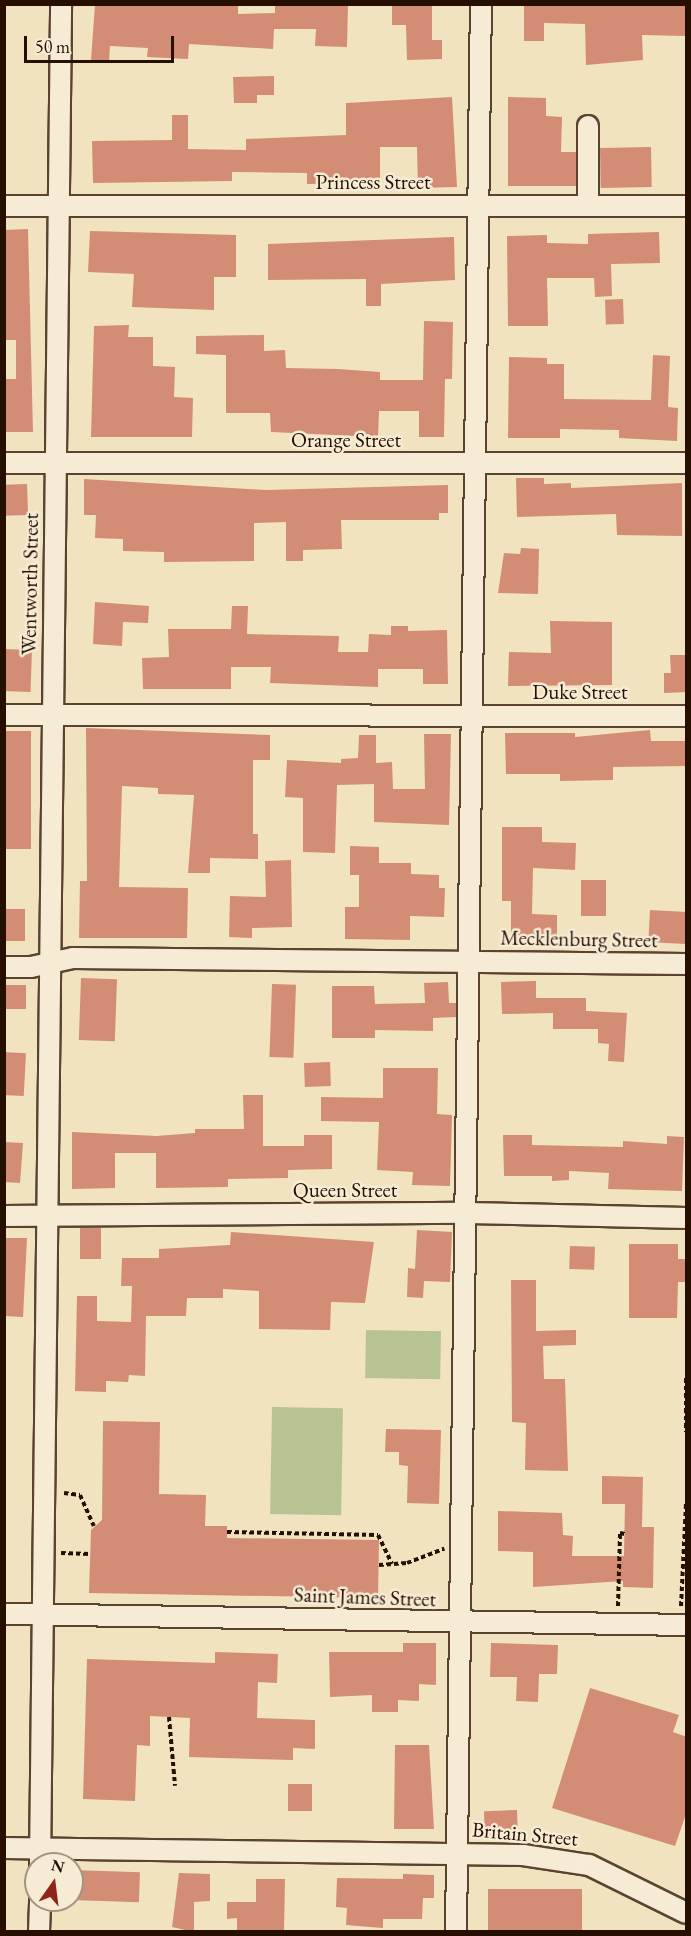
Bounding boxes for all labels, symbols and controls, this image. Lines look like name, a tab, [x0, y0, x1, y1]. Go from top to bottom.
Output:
scale bar	[27, 24, 177, 62]
text: 50 m	[35, 35, 70, 58]
street label: Princess Street	[315, 169, 431, 195]
street label: Orange Street	[291, 427, 401, 453]
street label: Wentworth Street	[16, 513, 44, 655]
street label: Duke Street	[532, 679, 628, 705]
street label: Mecklenburg Street	[500, 925, 658, 953]
street label: Queen Street	[293, 1177, 397, 1203]
street label: Saint James Street	[293, 1582, 437, 1612]
street label: Britain Street	[471, 1817, 579, 1851]
north arrow	[24, 1852, 84, 1912]
text: N	[49, 1854, 67, 1878]

